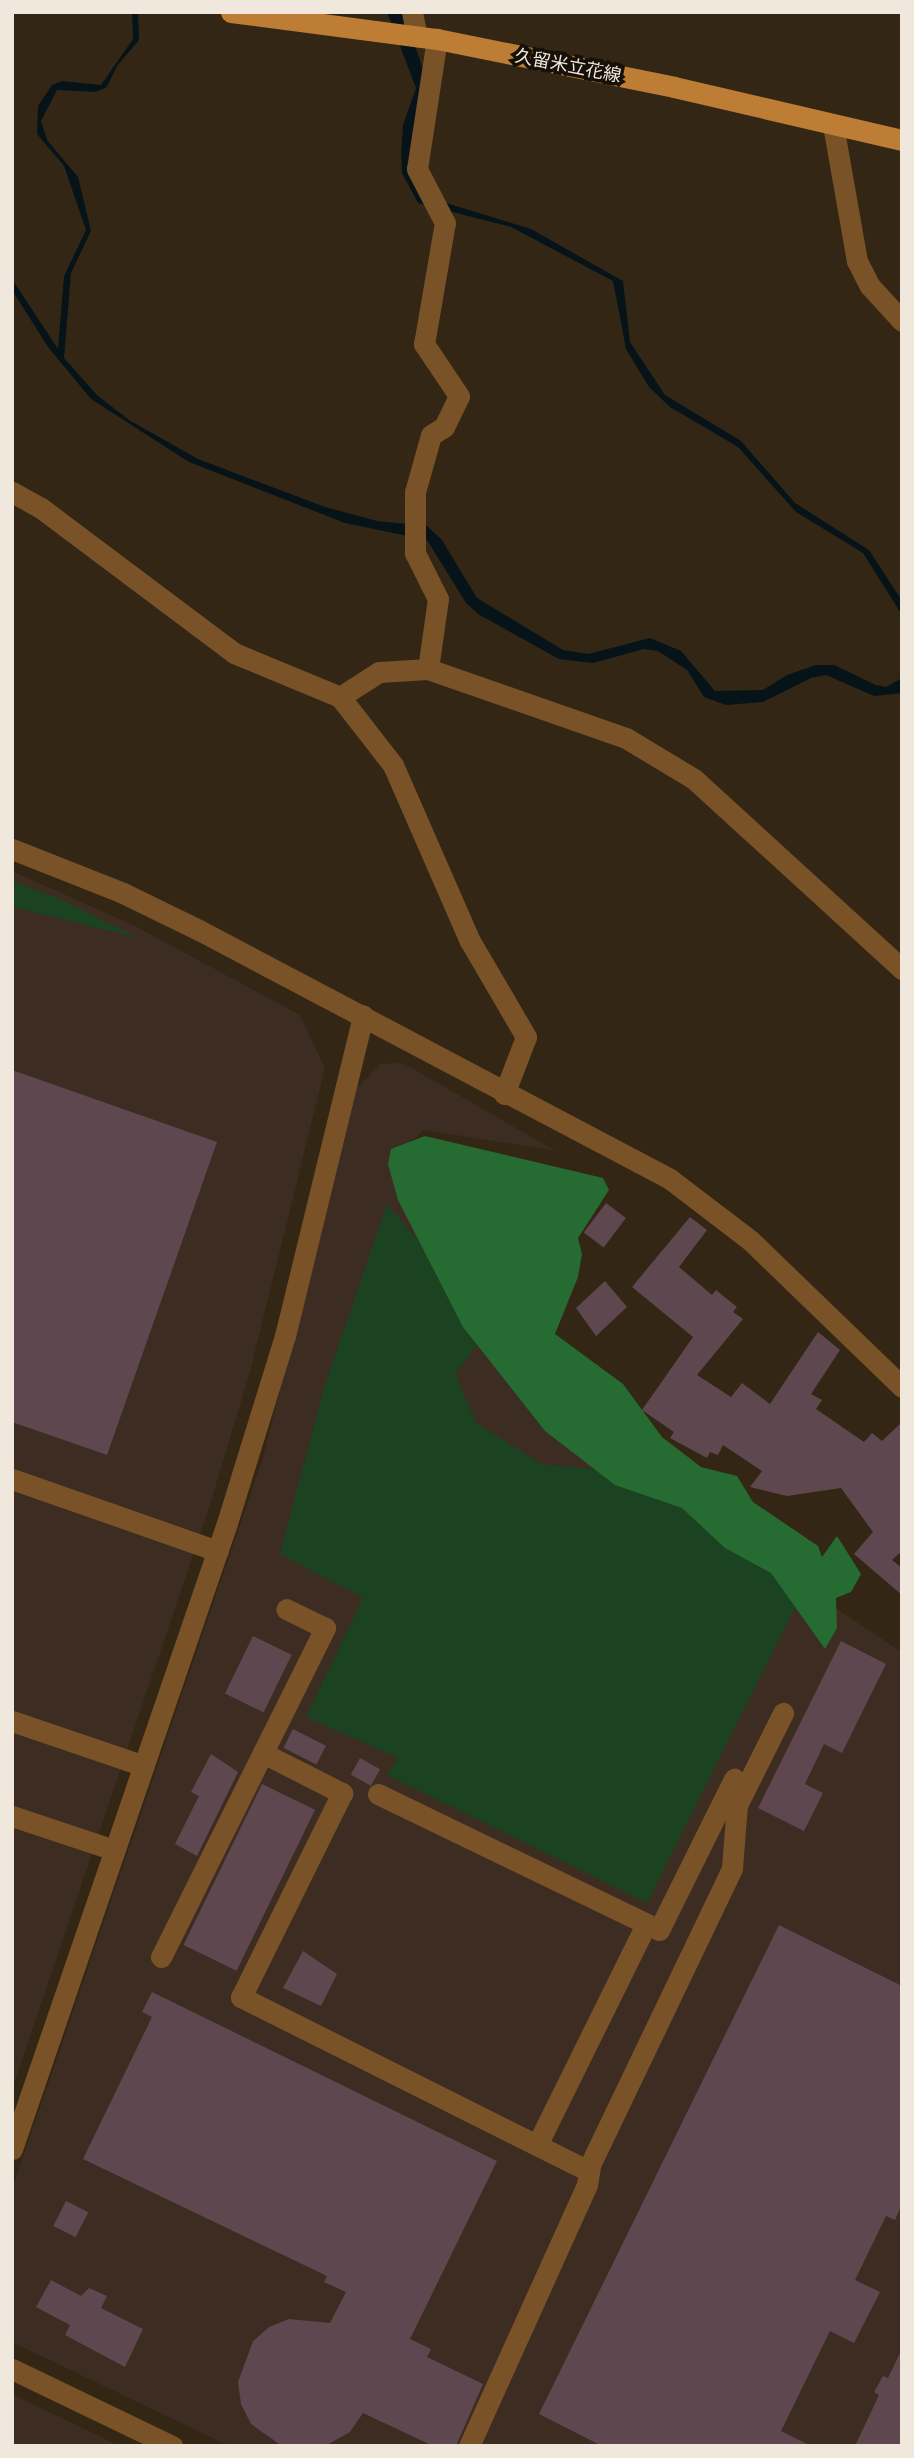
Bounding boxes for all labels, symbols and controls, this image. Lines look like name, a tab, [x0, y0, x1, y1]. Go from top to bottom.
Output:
street label: 久留米立花線	[513, 45, 623, 87]

